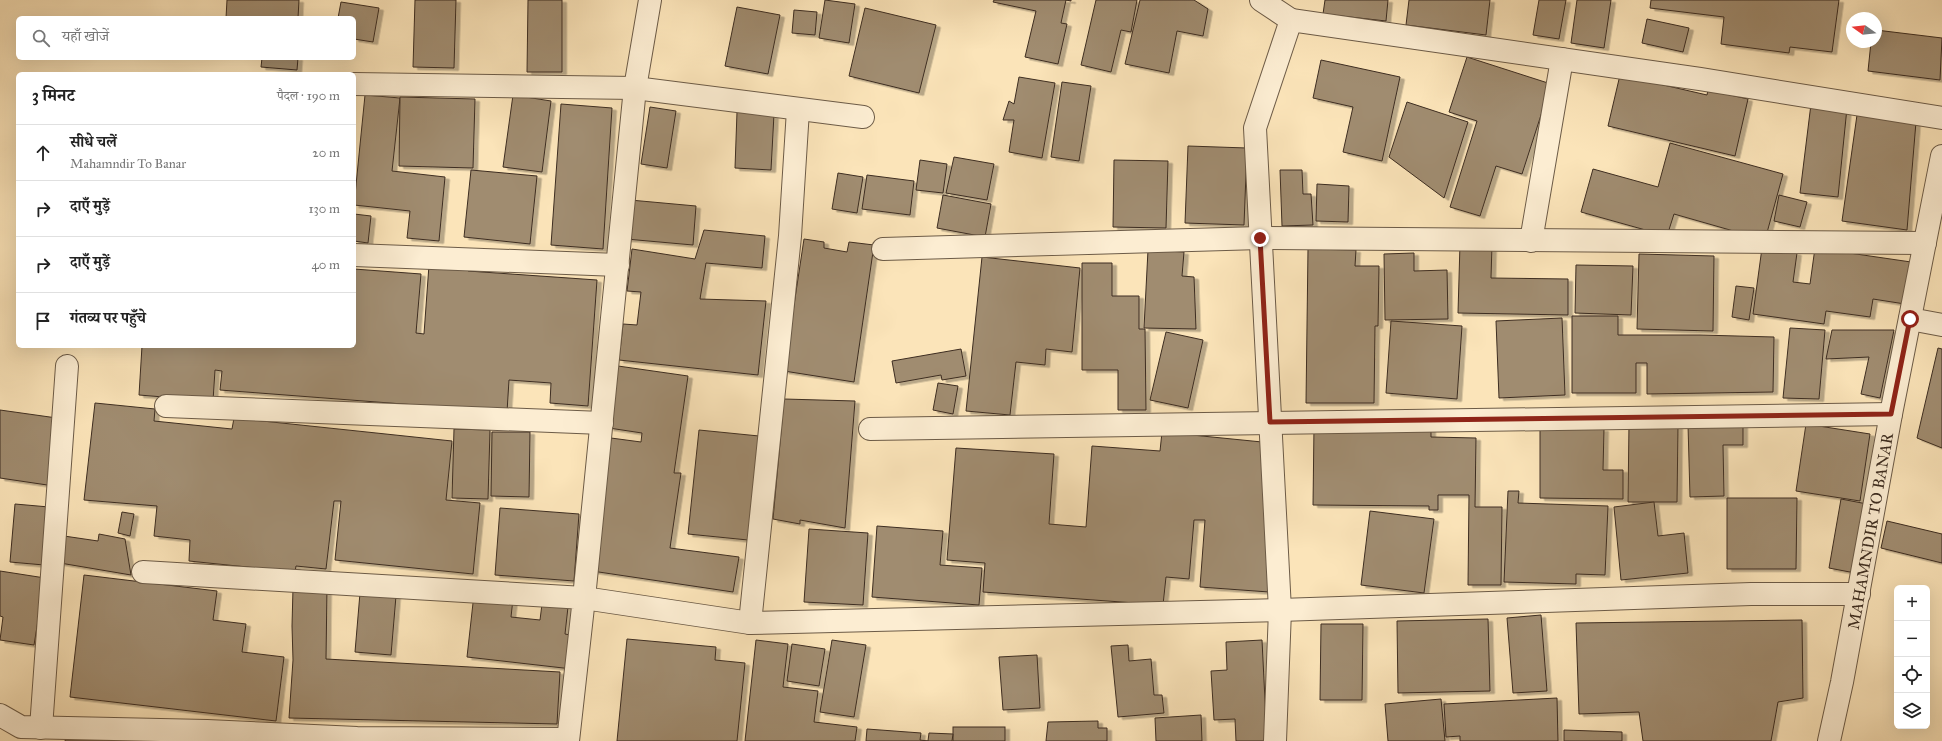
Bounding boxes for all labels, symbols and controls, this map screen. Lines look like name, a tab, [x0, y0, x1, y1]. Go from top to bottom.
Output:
north arrow	[1846, 12, 1882, 48]
search box	[16, 16, 356, 60]
icon: search	[30, 27, 52, 49]
text: यहाँ खोजें	[62, 27, 109, 45]
text: 3 मिनट	[32, 85, 75, 106]
text: पैदल · 190 m	[277, 88, 340, 104]
text: सीधे चलें	[70, 133, 117, 151]
icon: ahead	[32, 142, 54, 164]
text: 20 m	[312, 145, 340, 161]
text: Mahamndir To Banar	[70, 156, 186, 172]
text: दाएँ मुड़ें	[70, 197, 110, 215]
icon: right	[32, 198, 54, 220]
text: 130 m	[308, 201, 340, 217]
route end	[1251, 229, 1269, 247]
text: दाएँ मुड़ें	[70, 253, 110, 271]
icon: right	[32, 254, 54, 276]
text: 40 m	[311, 257, 340, 273]
text: गंतव्य पर पहुँचे	[70, 309, 146, 327]
icon: arrive	[32, 310, 54, 332]
route start	[1901, 310, 1919, 328]
street label: MAHAMNDIR TO BANAR	[1844, 431, 1897, 631]
map controls	[1894, 585, 1930, 729]
button: +	[1894, 585, 1930, 621]
button: −	[1894, 621, 1930, 657]
button: locate	[1894, 657, 1930, 693]
button: layers	[1894, 693, 1930, 729]

